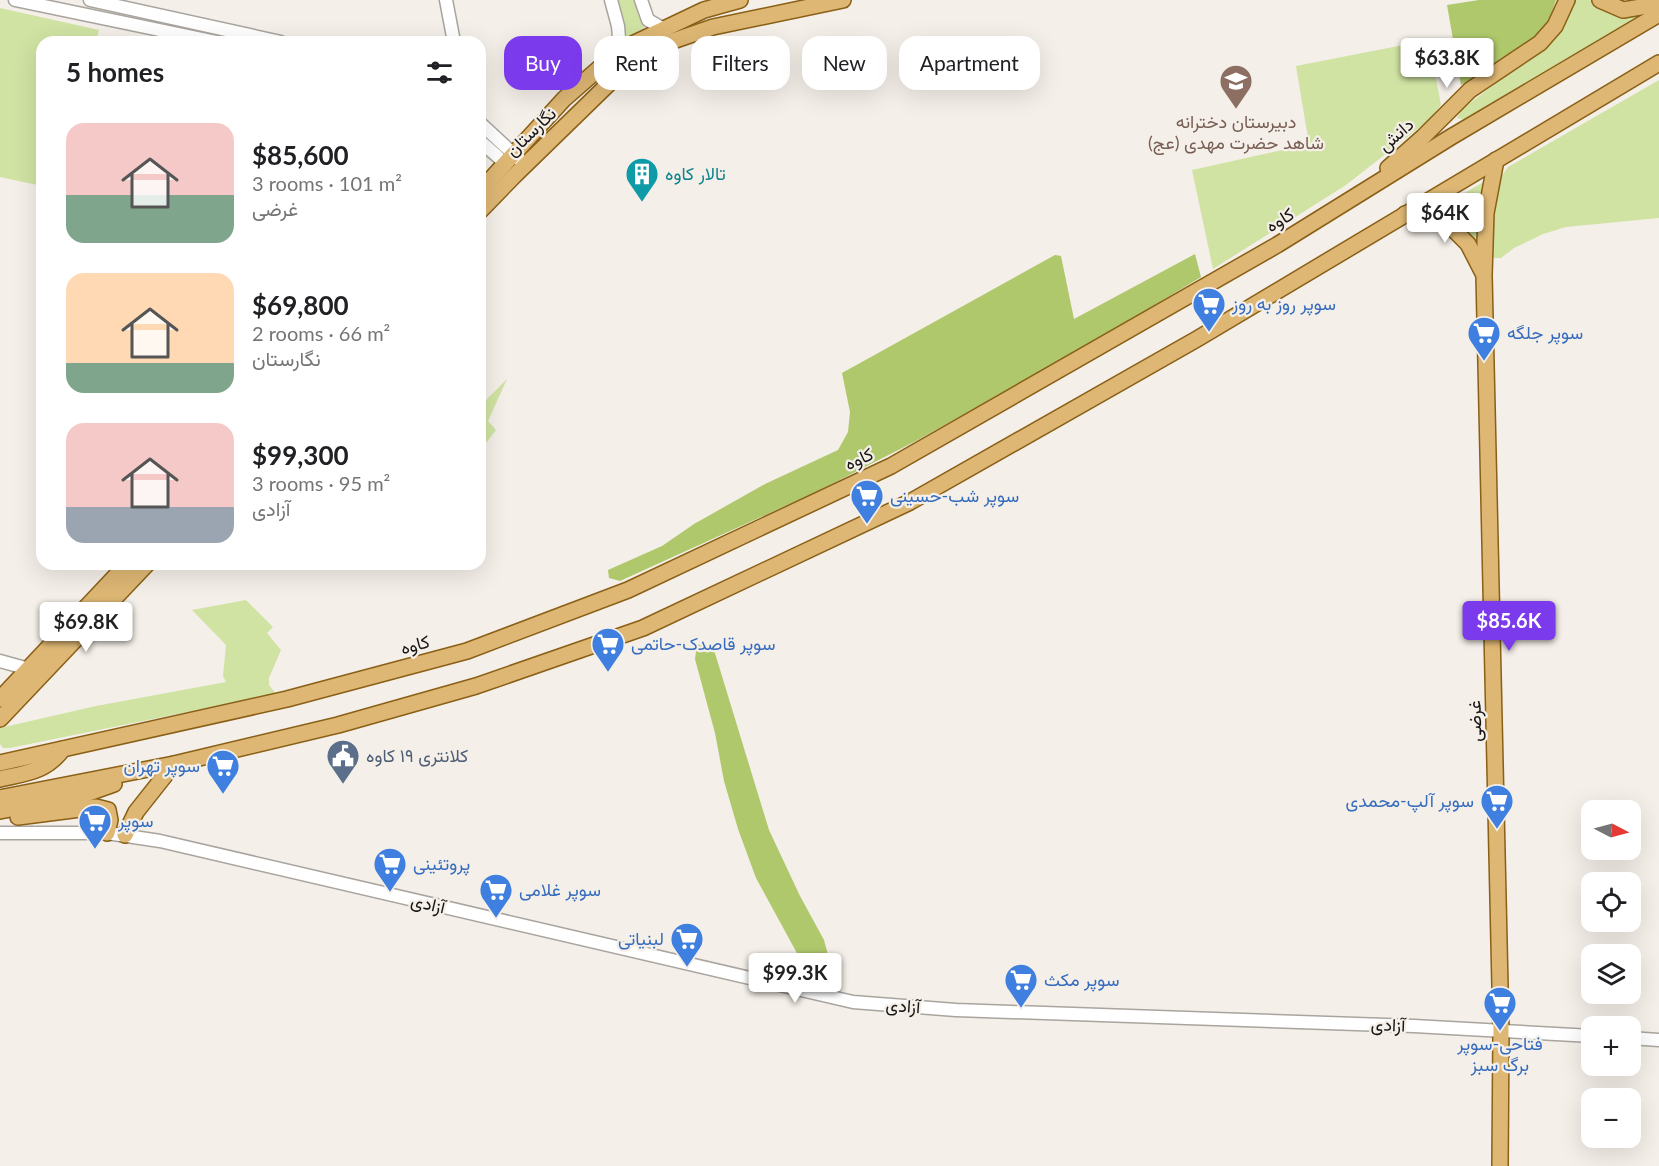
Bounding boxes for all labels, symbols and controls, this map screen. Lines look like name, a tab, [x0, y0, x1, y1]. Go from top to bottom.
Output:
chip: Buy	[504, 36, 582, 90]
chip: Rent	[594, 36, 679, 90]
chip: Filters	[691, 36, 790, 90]
chip: New	[802, 36, 887, 90]
chip: Apartment	[899, 36, 1040, 90]
pin: $63.8K	[1398, 38, 1496, 89]
text: $63.8K	[1415, 45, 1479, 69]
text: 5 homes	[66, 56, 164, 88]
icon: filters	[423, 56, 456, 89]
school or university icon: دبیرستان دخترانه شاهد حضرت مهدی (عج)	[1218, 63, 1254, 110]
street label: نگارستان	[500, 102, 561, 161]
place label: دبیرستان دخترانه شاهد حضرت مهدی (عج)	[1148, 110, 1324, 155]
street label: دانش	[1373, 113, 1418, 156]
text: $85,600	[252, 139, 349, 171]
icon: home	[114, 147, 186, 219]
building icon: تالار کاوه	[624, 156, 660, 203]
place label: تالار کاوه	[665, 162, 726, 185]
text: 3 rooms · 101 m²	[252, 171, 402, 195]
pin: $64K	[1409, 193, 1481, 244]
text: غرضی	[252, 196, 298, 220]
text: $64K	[1421, 200, 1469, 224]
street label: کاوه	[1261, 202, 1298, 237]
supermarket icon: سوپر روز به روز	[1191, 286, 1227, 333]
text: $69,800	[252, 289, 349, 321]
place label: سوپر روز به روز	[1231, 292, 1336, 316]
icon: home	[114, 297, 186, 369]
supermarket icon: سوپر جلگه	[1466, 315, 1502, 362]
text: 2 rooms · 66 m²	[252, 321, 390, 345]
place label: سوپر جلگه	[1507, 321, 1583, 345]
text: نگارستان	[252, 346, 321, 370]
text: $99,300	[252, 439, 349, 471]
street label: کاوه	[841, 442, 877, 475]
icon: home	[114, 447, 186, 519]
text: 3 rooms · 95 m²	[252, 471, 390, 495]
supermarket icon: سوپر شب-حسینی	[849, 478, 885, 525]
place label: سوپر شب-حسینی	[890, 484, 1019, 508]
text: آزادی	[252, 496, 290, 520]
pin: $85.6K	[1460, 601, 1558, 652]
pin: $69.8K	[37, 602, 135, 653]
text: $85.6K	[1477, 608, 1541, 632]
text: $69.8K	[54, 609, 118, 633]
supermarket icon: سوپر قاصدک-حاتمی	[590, 626, 626, 673]
street label: کاوه	[398, 630, 432, 659]
place label: سوپر قاصدک-حاتمی	[631, 632, 775, 656]
street label: غرضی	[1463, 700, 1486, 742]
public building icon: کلانتری ۱۹ کاوه	[325, 738, 361, 785]
place label: کلانتری ۱۹ کاوه	[366, 744, 468, 767]
supermarket icon: سوپر تهران	[205, 748, 241, 795]
place label: سوپر تهران	[123, 754, 200, 778]
supermarket icon: سوپر آلپ-محمدی	[1479, 783, 1515, 830]
place label: سوپر آلپ-محمدی	[1346, 789, 1474, 813]
north arrow	[1581, 800, 1641, 860]
map controls	[1581, 800, 1641, 1148]
supermarket icon: سوپر	[77, 803, 113, 850]
place label: سوپر	[117, 809, 153, 833]
supermarket icon: پروتئینی	[372, 846, 408, 893]
place label: پروتئینی	[413, 852, 470, 876]
supermarket icon: سوپر غلامی	[478, 872, 514, 919]
button: locate	[1581, 872, 1641, 932]
place label: سوپر غلامی	[519, 878, 601, 902]
street label: آزادی	[409, 888, 449, 919]
supermarket icon: لبنیاتی	[669, 921, 705, 968]
place label: لبنیاتی	[618, 927, 664, 950]
button: layers	[1581, 944, 1641, 1004]
pin: $99.3K	[746, 953, 844, 1004]
text: $99.3K	[763, 960, 827, 984]
supermarket icon: سوپر مکث	[1003, 962, 1039, 1009]
place label: سوپر مکث	[1044, 968, 1120, 992]
supermarket icon: فتاحی-سوپر برگ سبز	[1482, 985, 1518, 1032]
street label: آزادی	[885, 993, 923, 1018]
street label: آزادی	[1370, 1012, 1408, 1037]
button: +	[1581, 1016, 1641, 1076]
place label: فتاحی-سوپر برگ سبز	[1456, 1032, 1543, 1076]
button: −	[1581, 1088, 1641, 1148]

